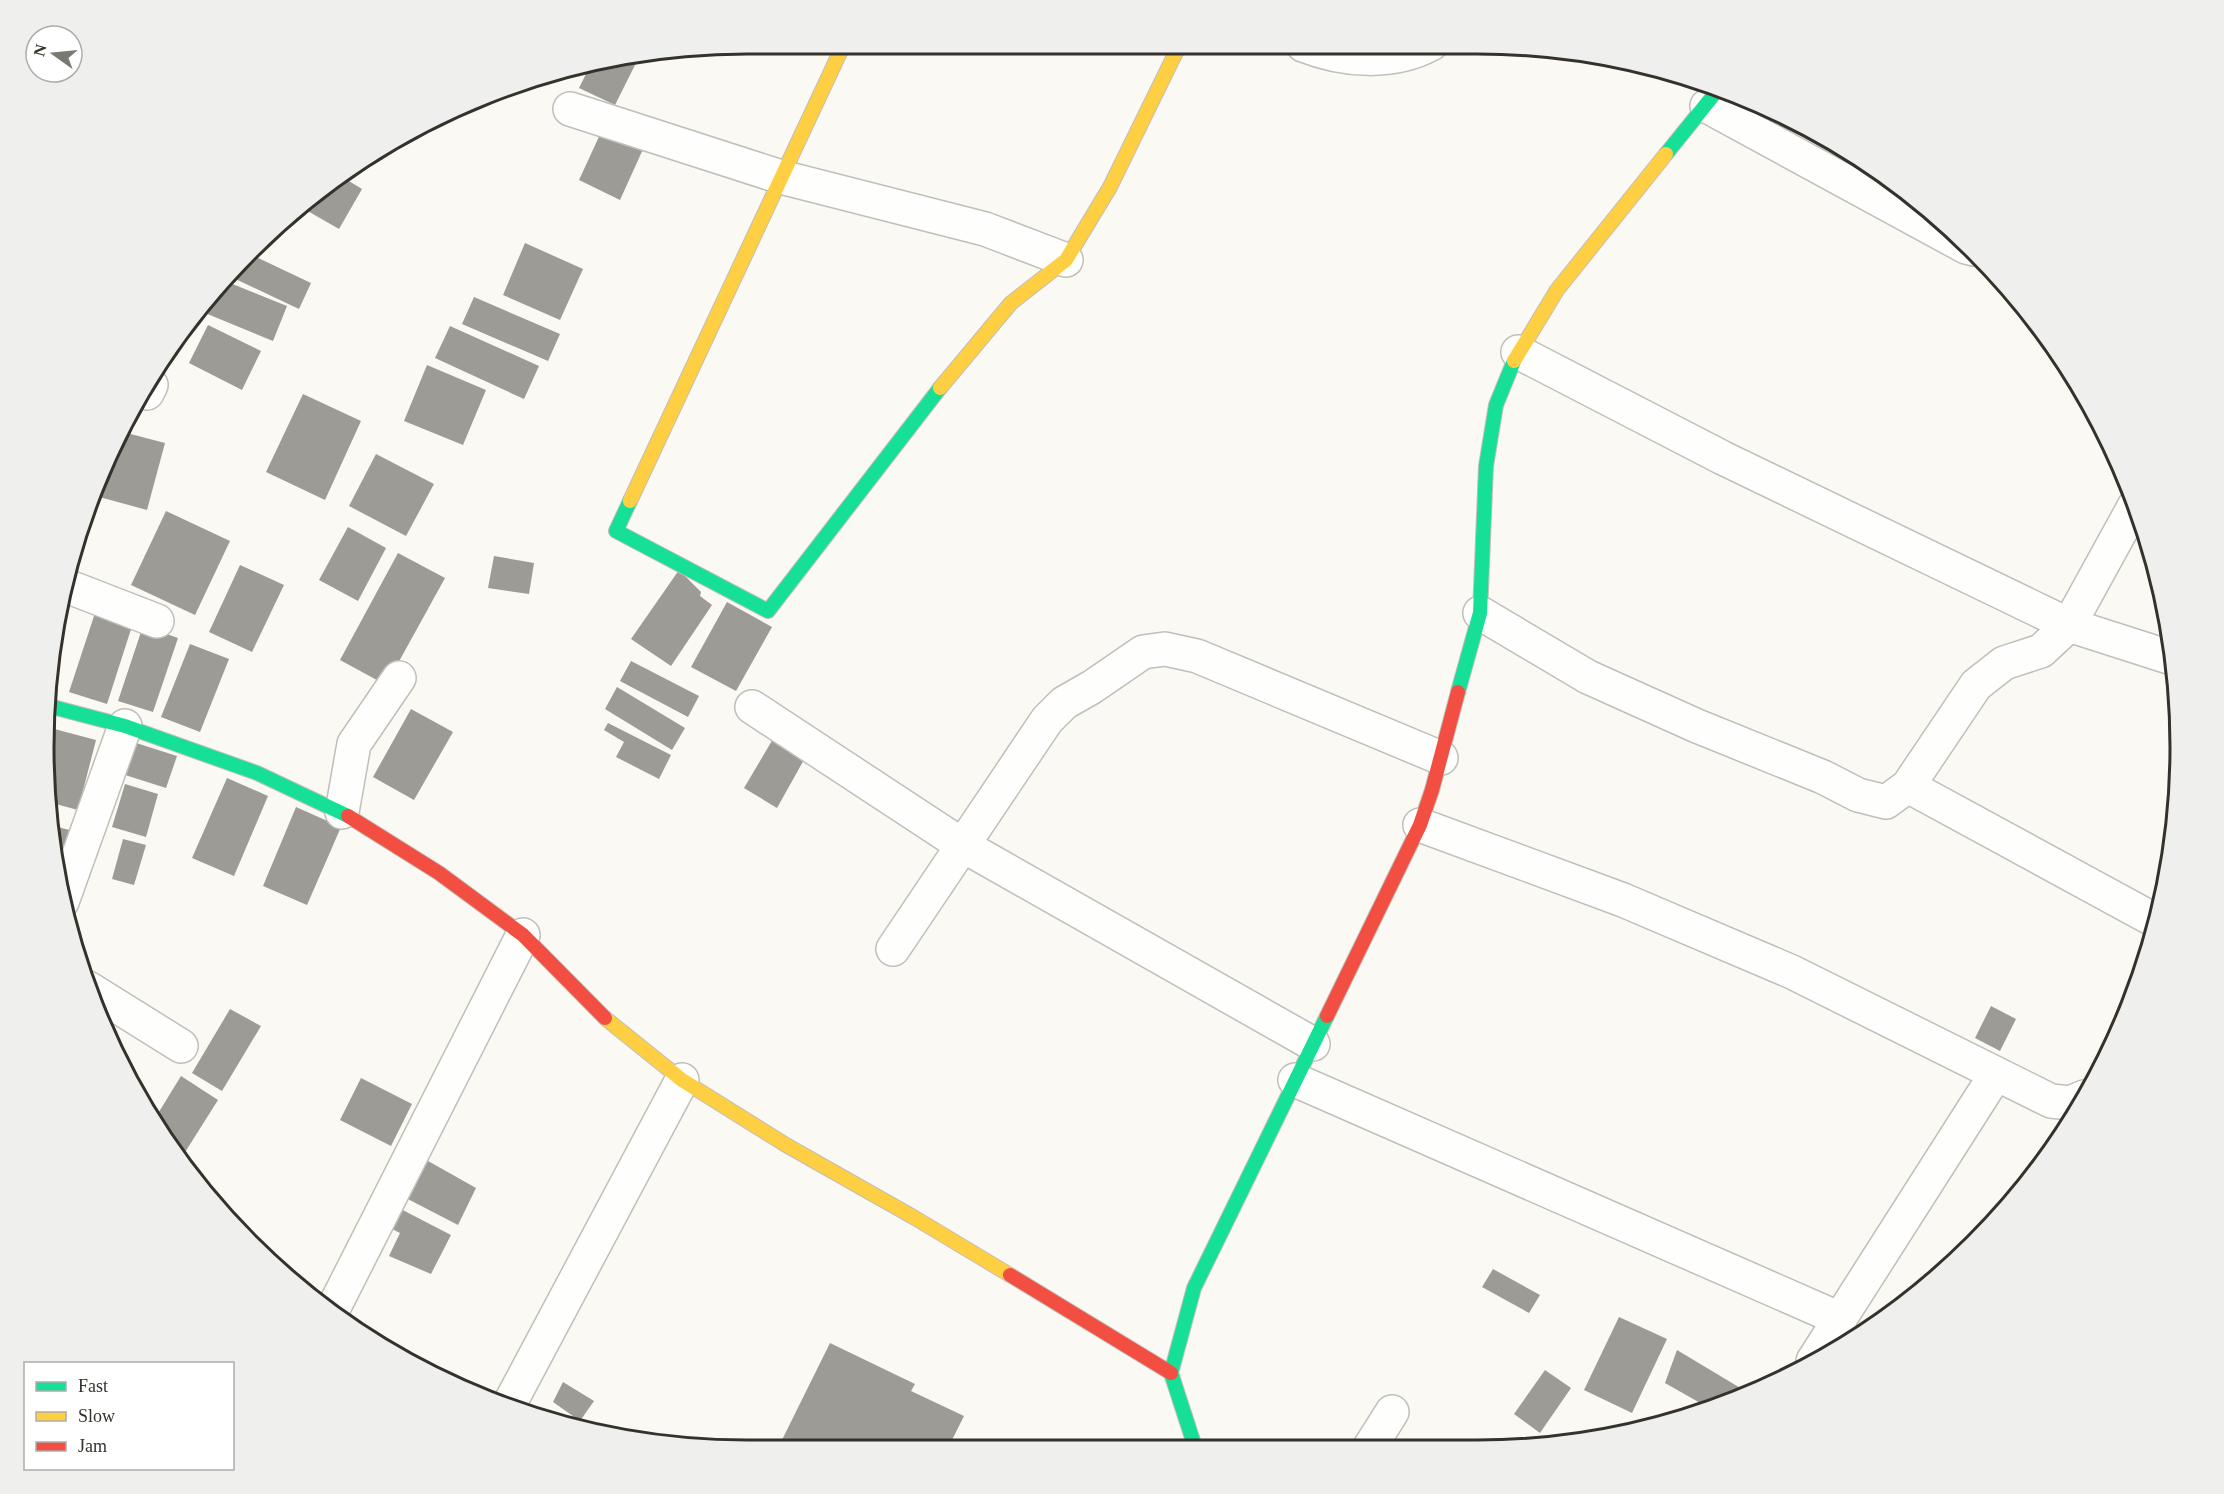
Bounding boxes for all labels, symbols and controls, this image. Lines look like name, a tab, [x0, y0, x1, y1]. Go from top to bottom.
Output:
north arrow	[24, 24, 84, 84]
text: N	[30, 42, 50, 58]
legend	[24, 1362, 234, 1470]
text: Fast	[78, 1376, 108, 1396]
text: Slow	[78, 1406, 115, 1426]
text: Jam	[78, 1436, 107, 1456]

